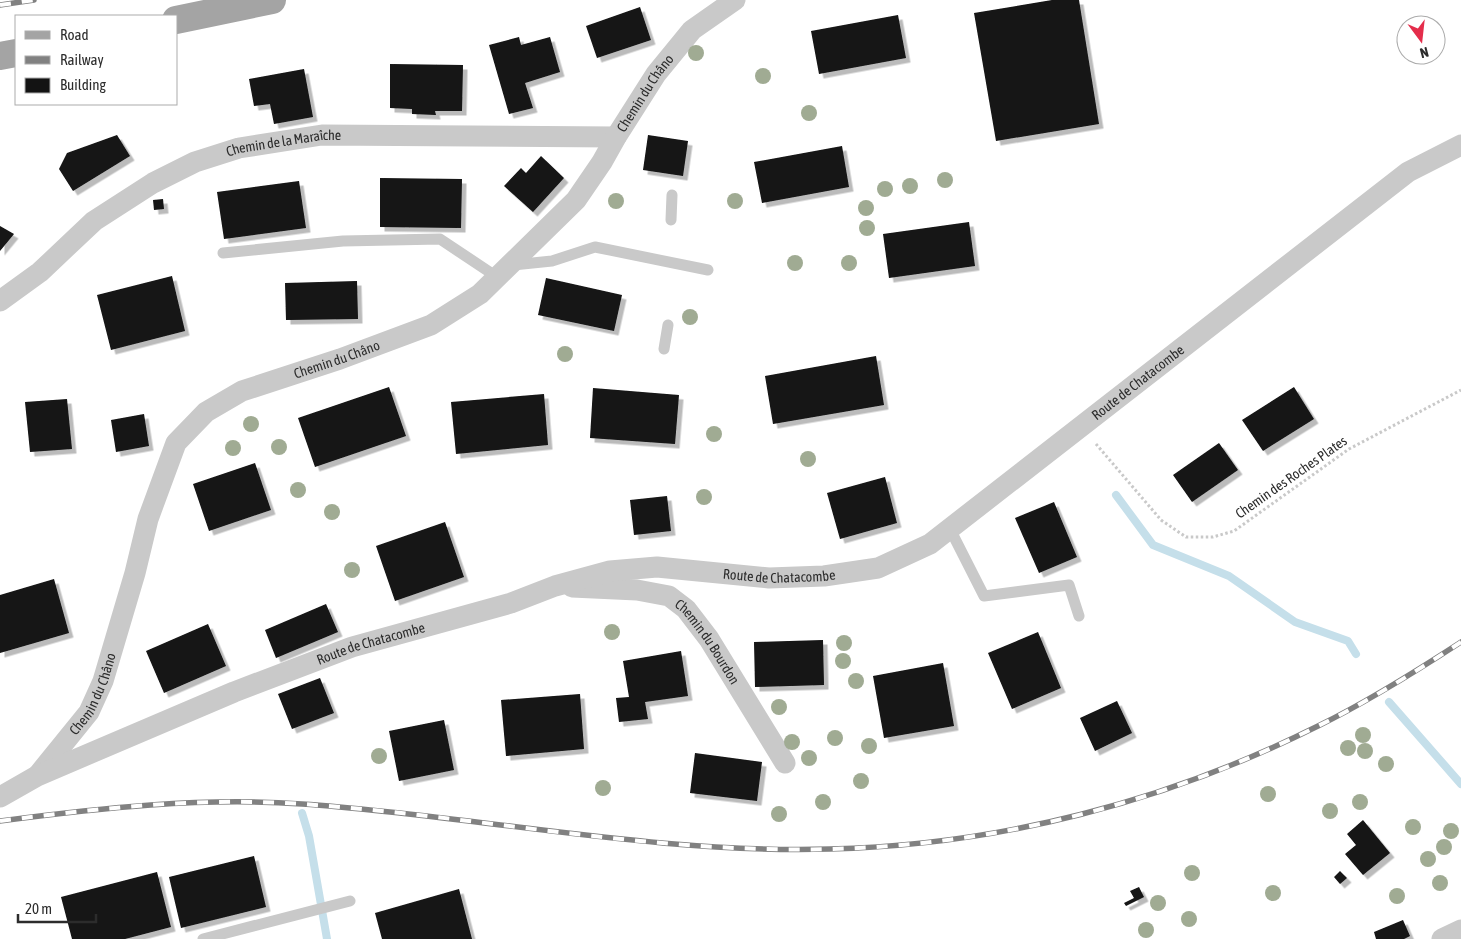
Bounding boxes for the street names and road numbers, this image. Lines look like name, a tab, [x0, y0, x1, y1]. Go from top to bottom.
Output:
street label: Chemin du Châno	[613, 51, 677, 135]
street label: Chemin de la Maraîche	[224, 127, 341, 160]
street label: Chemin du Châno	[292, 337, 382, 382]
street label: Route de Chatacombe	[1088, 341, 1187, 423]
street label: Chemin des Roches Plates	[1232, 432, 1350, 522]
street label: Route de Chatacombe	[722, 566, 836, 586]
street label: Chemin du Bourdon	[672, 596, 743, 687]
street label: Route de Chatacombe	[314, 619, 427, 668]
street label: Chemin du Châno	[66, 651, 119, 738]

